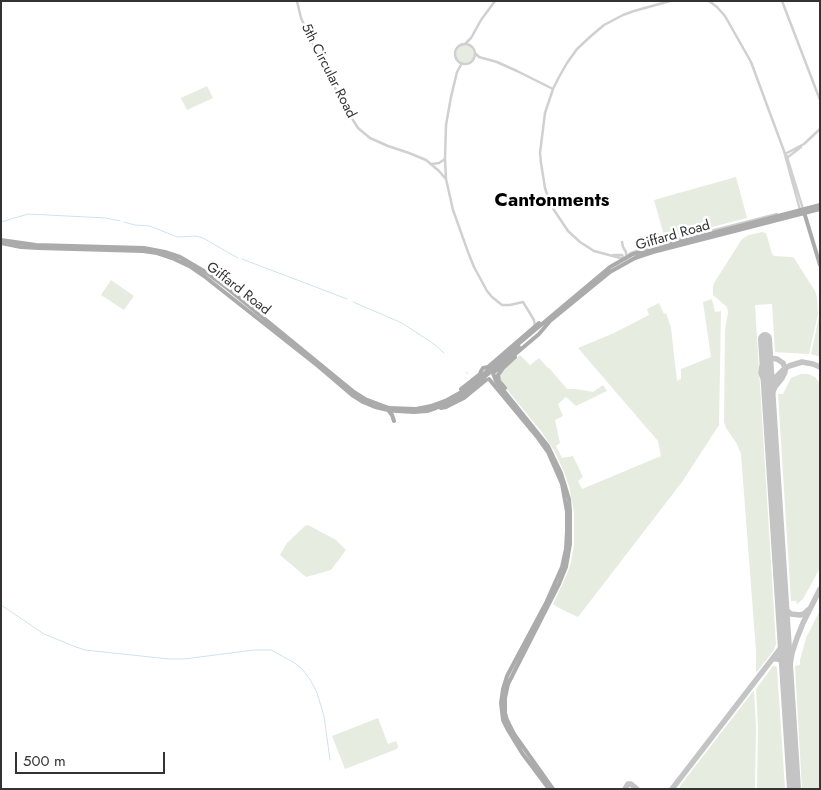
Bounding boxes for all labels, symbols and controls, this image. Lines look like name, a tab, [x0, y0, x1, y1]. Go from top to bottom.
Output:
street label: 5th Circular Road	[297, 21, 359, 121]
district label: Cantonments	[495, 190, 609, 212]
street label: Giffard Road	[634, 217, 712, 255]
street label: Giffard Road	[203, 259, 273, 319]
scale bar	[18, 742, 168, 774]
text: 500 m	[23, 750, 66, 772]

